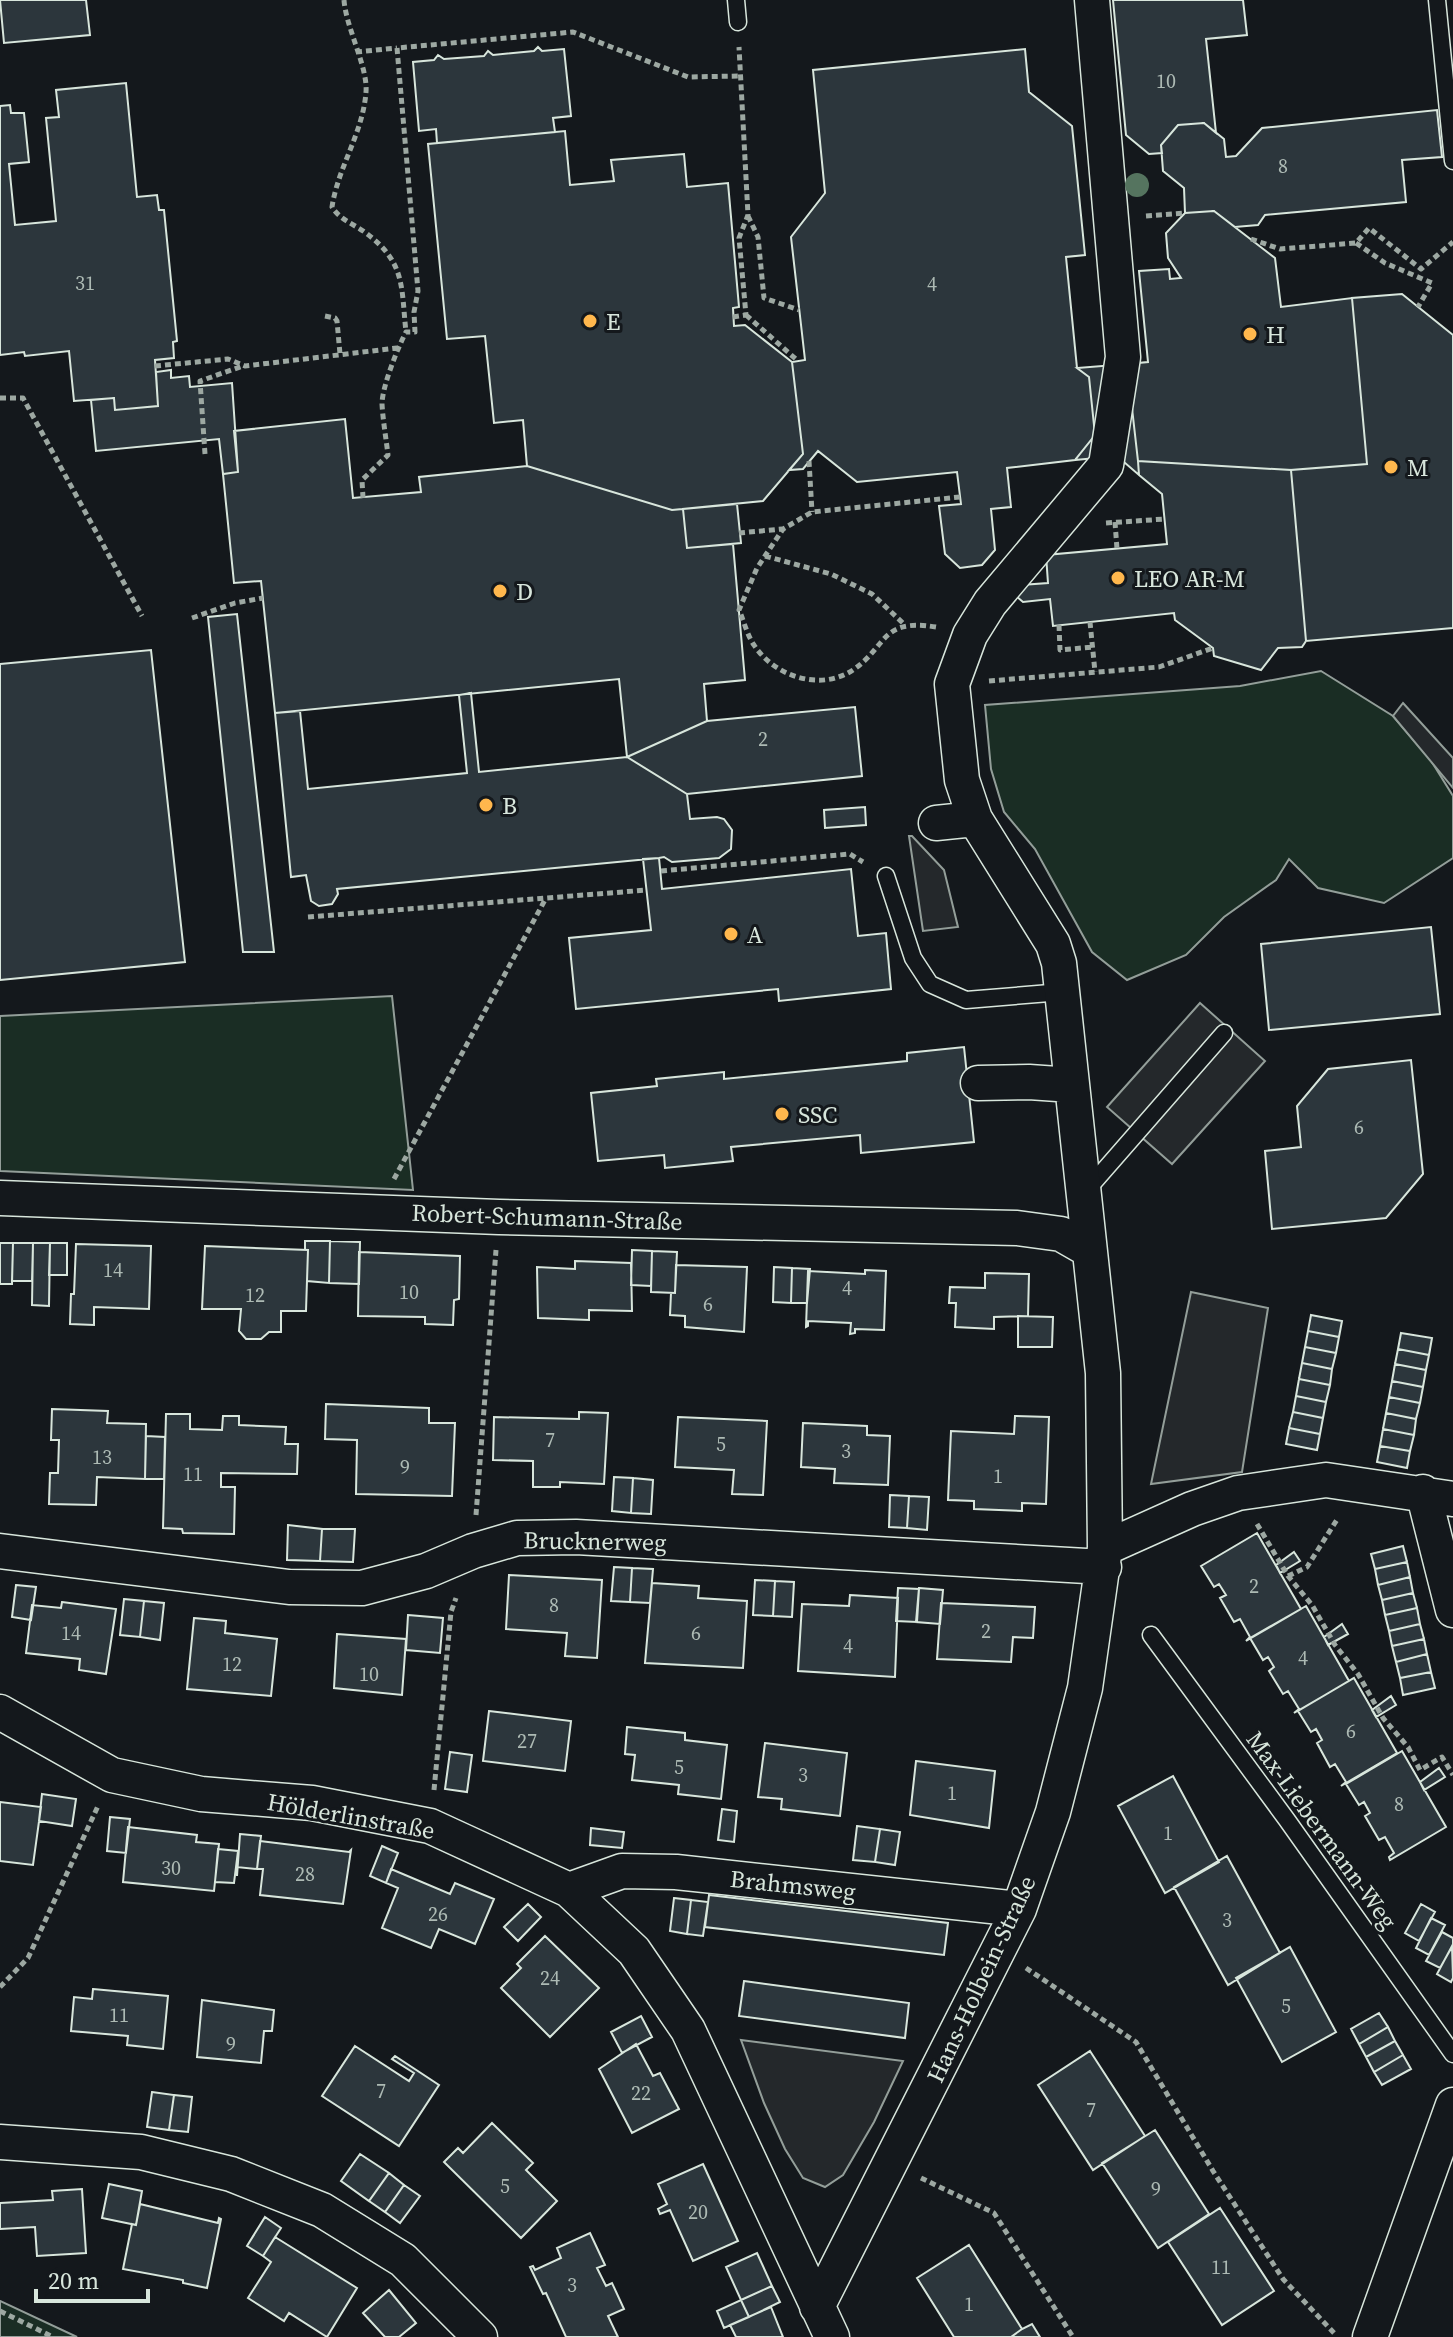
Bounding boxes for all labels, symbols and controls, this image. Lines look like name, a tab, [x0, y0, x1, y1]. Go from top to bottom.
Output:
house number: 10	[1156, 67, 1176, 95]
house number: 8	[1278, 152, 1288, 180]
house number: 31	[75, 269, 95, 297]
house number: 4	[927, 270, 937, 298]
place label: E	[606, 305, 620, 338]
marker: E	[581, 312, 599, 330]
place label: H	[1266, 318, 1285, 351]
marker: H	[1241, 325, 1259, 343]
place label: M	[1407, 451, 1429, 484]
marker: M	[1382, 458, 1400, 476]
place label: LEO AR-M	[1134, 562, 1245, 595]
marker: LEO AR-M	[1109, 569, 1127, 587]
place label: D	[516, 575, 533, 608]
marker: D	[491, 582, 509, 600]
house number: 2	[758, 725, 768, 753]
place label: B	[502, 789, 517, 822]
marker: B	[477, 796, 495, 814]
place label: A	[747, 918, 763, 951]
marker: A	[722, 925, 740, 943]
place label: SSC	[798, 1098, 837, 1131]
marker: SSC	[773, 1105, 791, 1123]
house number: 6	[1354, 1113, 1364, 1141]
street label: Robert-Schumann-Straße	[411, 1196, 683, 1238]
house number: 14	[103, 1256, 123, 1284]
house number: 4	[842, 1274, 852, 1302]
house number: 10	[399, 1278, 419, 1306]
house number: 12	[245, 1281, 265, 1309]
house number: 6	[703, 1290, 713, 1318]
house number: 7	[545, 1426, 555, 1454]
house number: 5	[716, 1430, 726, 1458]
house number: 3	[841, 1437, 851, 1465]
house number: 13	[92, 1443, 112, 1471]
house number: 9	[400, 1453, 410, 1481]
house number: 11	[183, 1460, 203, 1488]
house number: 1	[993, 1462, 1003, 1490]
street label: Brucknerweg	[523, 1523, 667, 1559]
house number: 2	[1249, 1572, 1259, 1600]
house number: 8	[549, 1591, 559, 1619]
house number: 2	[981, 1617, 991, 1645]
house number: 14	[61, 1619, 81, 1647]
house number: 6	[691, 1619, 701, 1647]
house number: 4	[843, 1632, 853, 1660]
house number: 4	[1298, 1644, 1308, 1672]
house number: 12	[222, 1650, 242, 1678]
house number: 10	[359, 1660, 379, 1688]
house number: 6	[1346, 1717, 1356, 1745]
street label: Max-Liebermann-Weg	[1239, 1724, 1405, 1936]
house number: 27	[517, 1727, 537, 1755]
house number: 5	[674, 1753, 684, 1781]
house number: 3	[798, 1761, 808, 1789]
house number: 1	[947, 1779, 957, 1807]
street label: Hölderlinstraße	[264, 1785, 438, 1847]
house number: 8	[1394, 1790, 1404, 1818]
house number: 1	[1163, 1819, 1173, 1847]
house number: 30	[161, 1854, 181, 1882]
house number: 28	[295, 1860, 315, 1888]
street label: Brahmsweg	[729, 1862, 857, 1908]
street label: Hans-Holbein-Straße	[918, 1870, 1044, 2088]
house number: 26	[428, 1900, 448, 1928]
house number: 3	[1222, 1906, 1232, 1934]
house number: 24	[540, 1964, 560, 1992]
house number: 5	[1281, 1992, 1291, 2020]
house number: 11	[109, 2001, 129, 2029]
house number: 9	[226, 2030, 236, 2058]
house number: 7	[376, 2077, 386, 2105]
house number: 22	[631, 2079, 651, 2107]
house number: 7	[1086, 2096, 1096, 2124]
house number: 5	[500, 2172, 510, 2200]
house number: 9	[1151, 2175, 1161, 2203]
house number: 20	[688, 2198, 708, 2226]
scale bar	[36, 2253, 148, 2303]
house number: 11	[1211, 2253, 1231, 2281]
text: 20 m	[48, 2264, 99, 2297]
house number: 3	[567, 2271, 577, 2299]
house number: 1	[964, 2290, 974, 2318]

